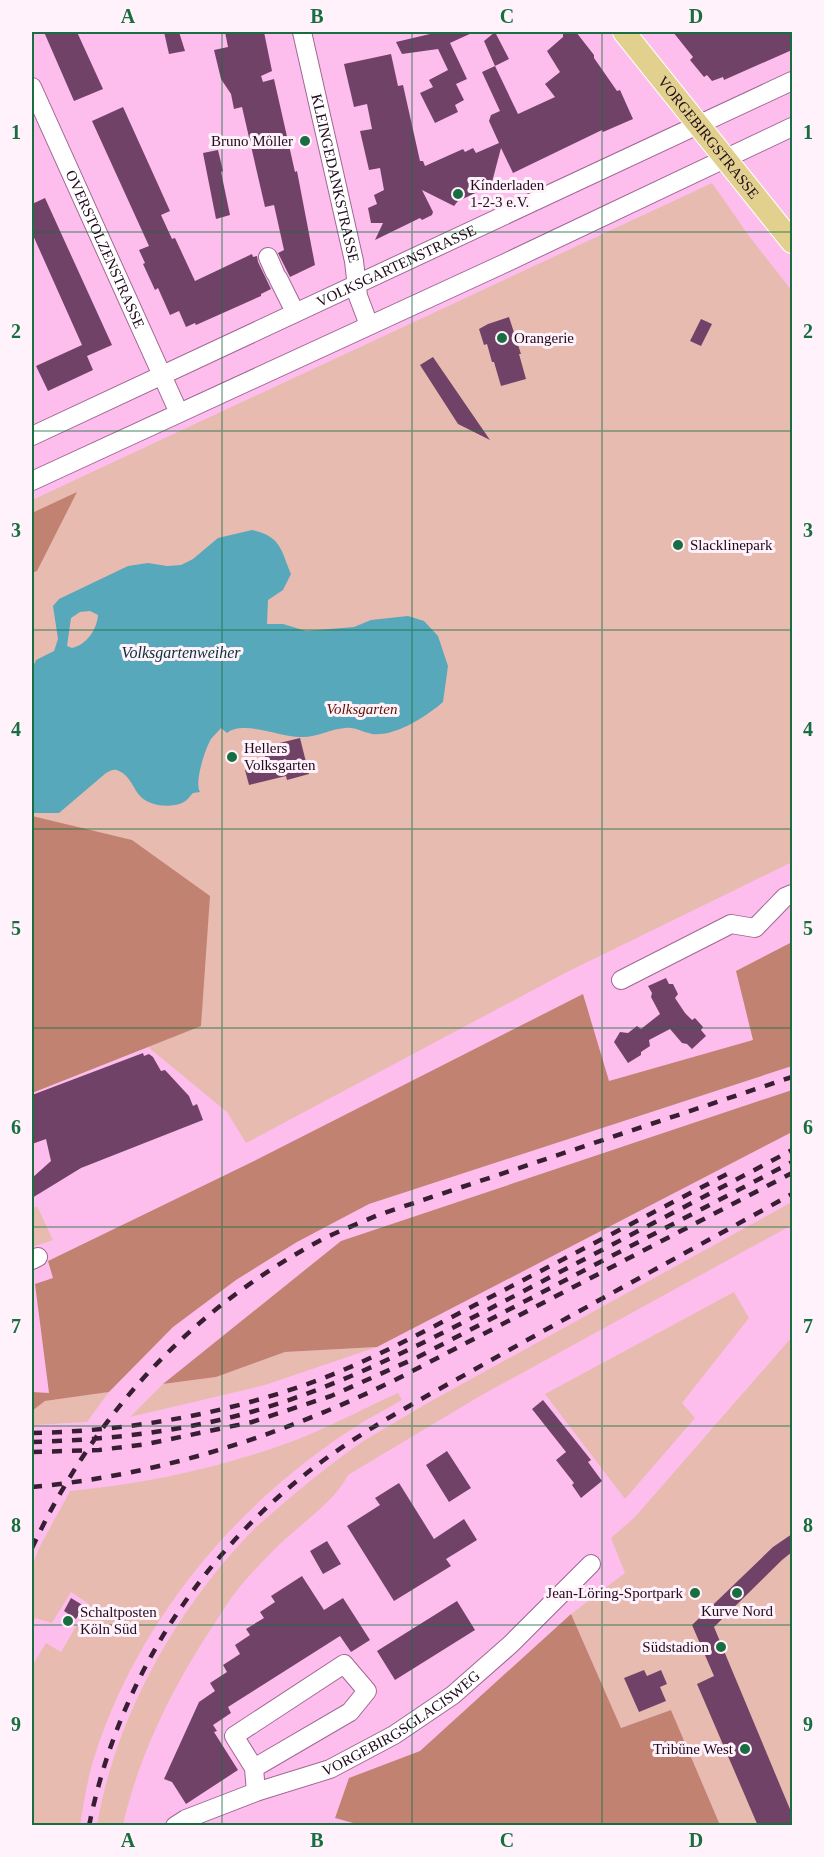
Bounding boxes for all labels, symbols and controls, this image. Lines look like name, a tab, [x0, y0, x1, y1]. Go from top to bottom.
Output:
text: A	[121, 5, 136, 27]
text: B	[310, 5, 324, 27]
text: C	[500, 5, 514, 27]
text: D	[689, 5, 703, 27]
street label: VORGEBIRGSTRASSE	[655, 73, 762, 202]
street label: KLEINGEDANKSTRASSE	[308, 92, 362, 264]
text: 1	[11, 121, 21, 143]
text: 1	[803, 121, 813, 143]
place label: Bruno Möller	[211, 133, 293, 149]
marker: Bruno Möller	[298, 134, 312, 148]
street label: OVERSTOLZENSTRASSE	[63, 168, 148, 331]
place label: Kinderladen 1-2-3 e.V.	[470, 177, 545, 210]
marker: Kinderladen 1-2-3 e.V.	[451, 187, 465, 201]
street label: VOLKSGARTENSTRASSE	[314, 222, 479, 310]
text: 2	[11, 320, 21, 342]
text: 2	[803, 320, 813, 342]
place label: Orangerie	[514, 330, 574, 346]
marker: Orangerie	[495, 331, 509, 345]
text: 3	[11, 519, 21, 541]
text: 3	[803, 519, 813, 541]
place label: Slacklinepark	[690, 537, 773, 553]
marker: Slacklinepark	[671, 538, 685, 552]
water label: Volksgartenweiher	[121, 644, 241, 662]
park label: Volksgarten	[327, 701, 397, 717]
text: 4	[11, 718, 21, 740]
text: 4	[803, 718, 813, 740]
place label: Hellers Volksgarten	[244, 740, 316, 773]
marker: Hellers Volksgarten	[225, 750, 239, 764]
text: 5	[11, 917, 21, 939]
text: 5	[803, 917, 813, 939]
text: 6	[11, 1116, 21, 1138]
text: 6	[803, 1116, 813, 1138]
text: 7	[11, 1315, 21, 1337]
text: 7	[803, 1315, 813, 1337]
text: 8	[11, 1514, 21, 1536]
text: 8	[803, 1514, 813, 1536]
place label: Jean-Löring-Sportpark	[546, 1585, 683, 1601]
marker: Jean-Löring-Sportpark	[688, 1586, 702, 1600]
marker: Kurve Nord	[730, 1586, 744, 1600]
place label: Kurve Nord	[701, 1603, 774, 1619]
place label: Schaltposten Köln Süd	[80, 1604, 157, 1637]
marker: Schaltposten Köln Süd	[61, 1614, 75, 1628]
place label: Südstadion	[642, 1639, 709, 1655]
marker: Südstadion	[714, 1640, 728, 1654]
street label: VORGEBIRGSGLACISWEG	[320, 1667, 483, 1779]
text: 9	[11, 1713, 21, 1735]
text: 9	[803, 1713, 813, 1735]
place label: Tribüne West	[653, 1741, 734, 1757]
marker: Tribüne West	[738, 1742, 752, 1756]
text: A	[121, 1829, 136, 1851]
text: B	[310, 1829, 324, 1851]
text: C	[500, 1829, 514, 1851]
text: D	[689, 1829, 703, 1851]

